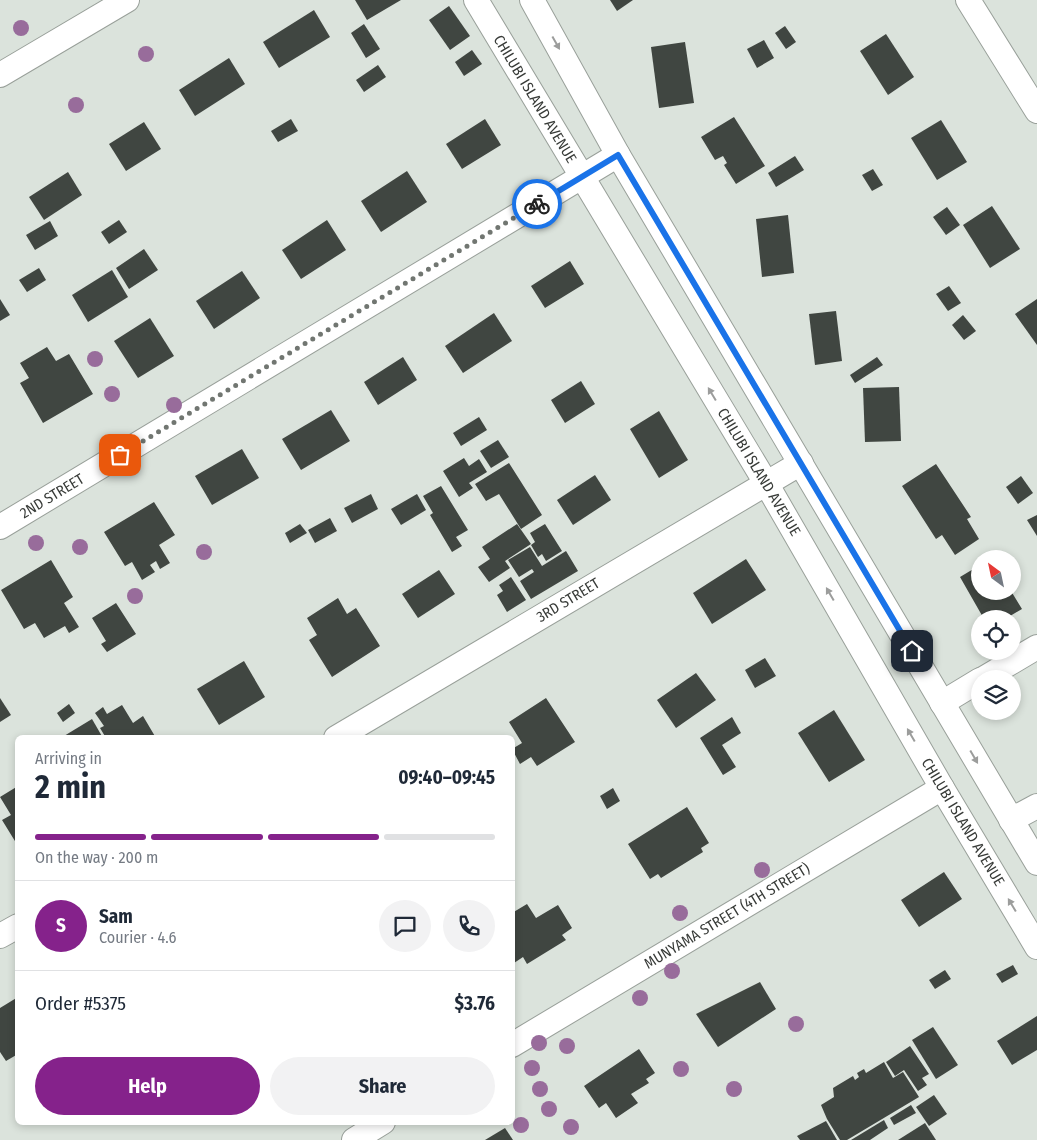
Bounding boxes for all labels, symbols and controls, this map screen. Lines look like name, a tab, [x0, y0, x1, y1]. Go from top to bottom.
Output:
street label: CHILUBI ISLAND AVENUE	[490, 32, 580, 166]
one-way arrow	[551, 36, 560, 49]
courier	[512, 179, 562, 229]
icon: bike	[523, 190, 551, 218]
one-way arrow	[708, 387, 717, 400]
street label: CHILUBI ISLAND AVENUE	[714, 405, 804, 539]
pin	[99, 434, 141, 476]
icon: bag	[106, 441, 134, 469]
street label: 2ND STREET	[17, 470, 87, 522]
north arrow	[971, 550, 1021, 600]
map controls	[971, 550, 1021, 720]
street label: 3RD STREET	[533, 574, 603, 626]
one-way arrow	[826, 587, 835, 601]
button: locate	[971, 610, 1021, 660]
pin	[891, 630, 933, 672]
icon: home	[898, 637, 926, 665]
button: layers	[971, 670, 1021, 720]
one-way arrow	[907, 728, 916, 741]
text: Arriving in	[35, 749, 102, 768]
one-way arrow	[970, 749, 978, 764]
street label: CHILUBI ISLAND AVENUE	[918, 755, 1008, 889]
text: 09:40–09:45	[398, 766, 495, 789]
text: 2 min	[35, 768, 106, 806]
text: On the way · 200 m	[35, 848, 158, 867]
street label: MUNYAMA STREET (4TH STREET)	[641, 859, 813, 973]
one-way arrow	[1008, 897, 1016, 912]
button: chat	[379, 900, 431, 952]
button: phone	[443, 900, 495, 952]
text: Sam	[99, 905, 133, 928]
text: S	[56, 914, 66, 937]
text: Courier · 4.6	[99, 928, 177, 947]
text: Order #5375	[35, 992, 126, 1015]
text: $3.76	[455, 992, 495, 1015]
button: Help	[35, 1057, 260, 1115]
button: Share	[270, 1057, 495, 1115]

